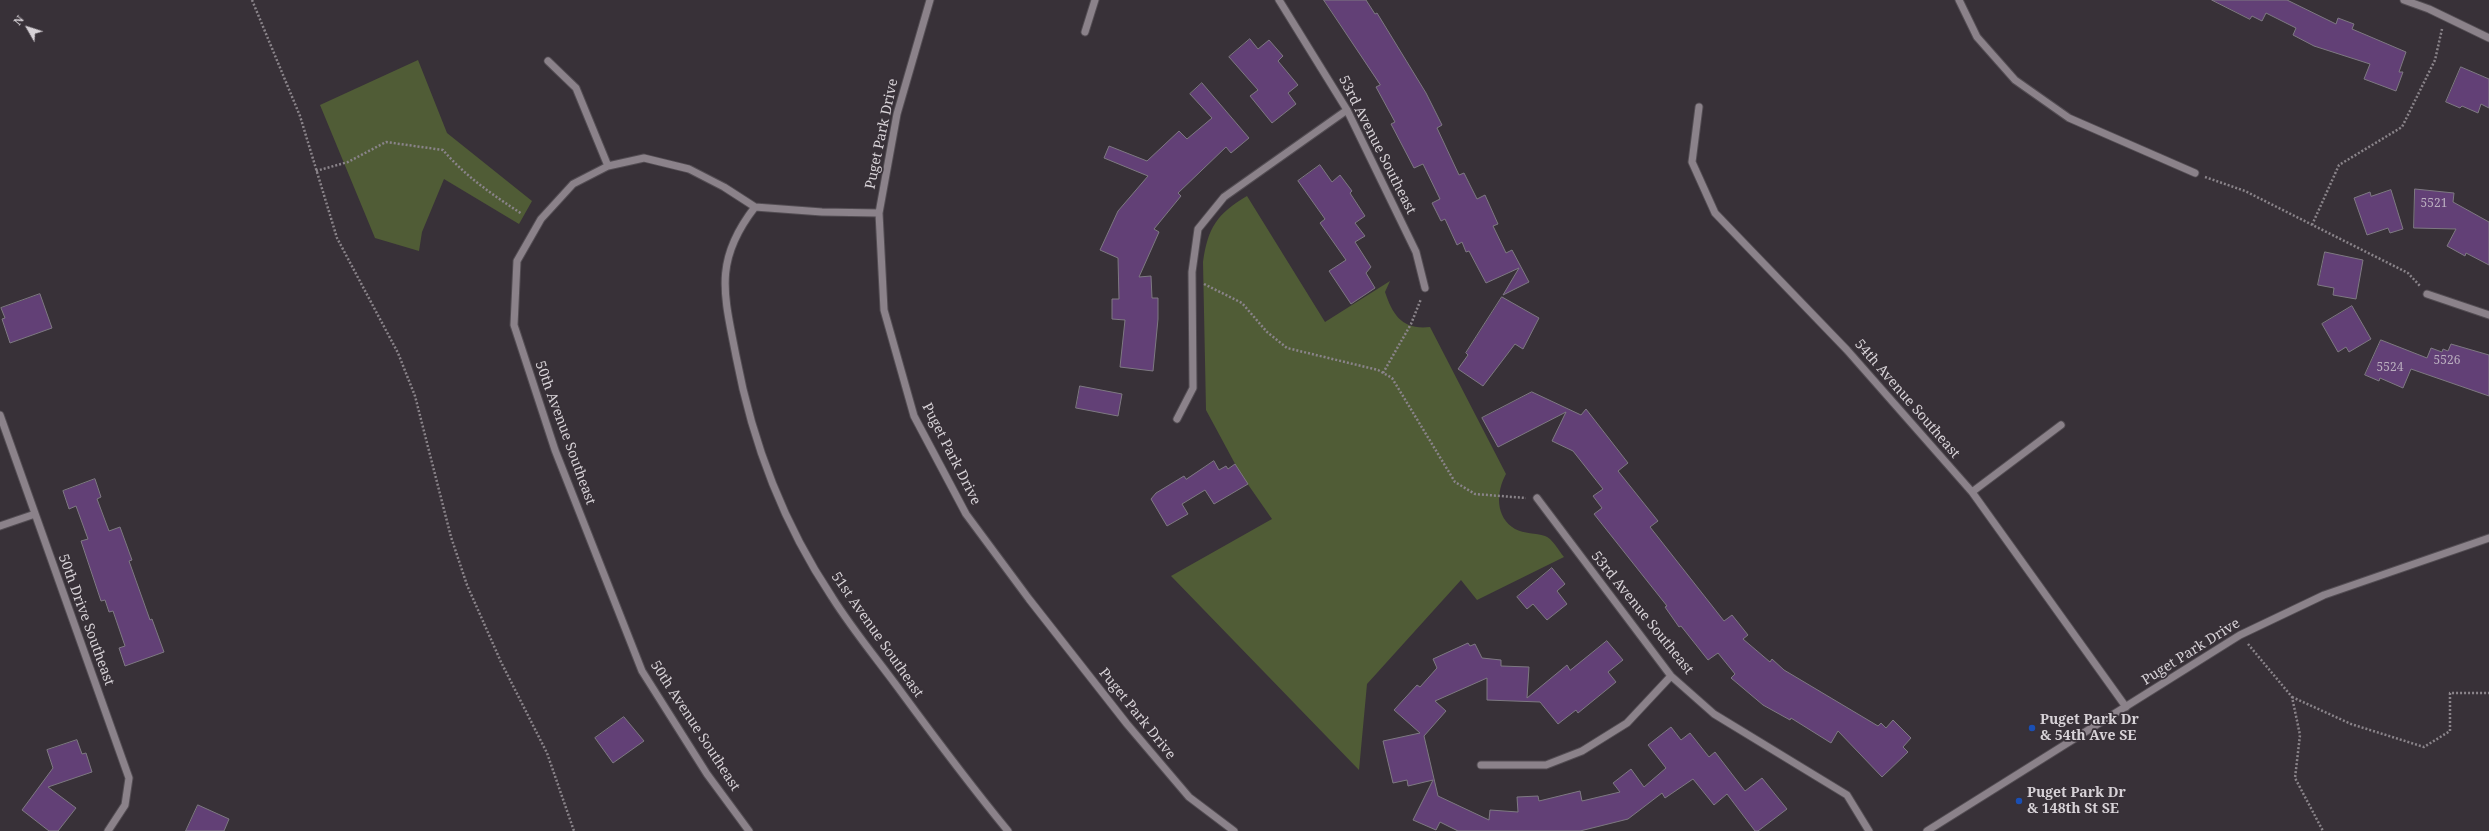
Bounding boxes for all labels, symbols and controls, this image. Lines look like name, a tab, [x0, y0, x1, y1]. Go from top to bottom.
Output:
north arrow	[8, 8, 48, 48]
text: N	[10, 12, 27, 28]
street label: 53rd Avenue Southeast	[1335, 73, 1419, 217]
street label: Puget Park Drive	[862, 77, 902, 191]
house number: 5521	[2421, 197, 2447, 211]
street label: 54th Avenue Southeast	[1851, 336, 1963, 462]
house number: 5526	[2434, 354, 2460, 368]
street label: 50th Avenue Southeast	[531, 359, 599, 507]
house number: 5524	[2377, 361, 2403, 375]
street label: Puget Park Drive	[918, 400, 984, 508]
street label: 53rd Avenue Southeast	[1587, 548, 1697, 678]
street label: 50th Drive Southeast	[54, 552, 118, 688]
street label: 51st Avenue Southeast	[827, 569, 927, 701]
street label: Puget Park Drive	[2139, 615, 2243, 689]
street label: 50th Avenue Southeast	[647, 658, 743, 794]
street label: Puget Park Drive	[1095, 665, 1179, 763]
place label: Puget Park Dr & 54th Ave SE	[2040, 712, 2139, 744]
marker: Puget Park Dr & 54th Ave SE	[2027, 723, 2037, 733]
place label: Puget Park Dr & 148th St SE	[2027, 785, 2126, 818]
marker: Puget Park Dr & 148th St SE	[2014, 796, 2024, 806]

